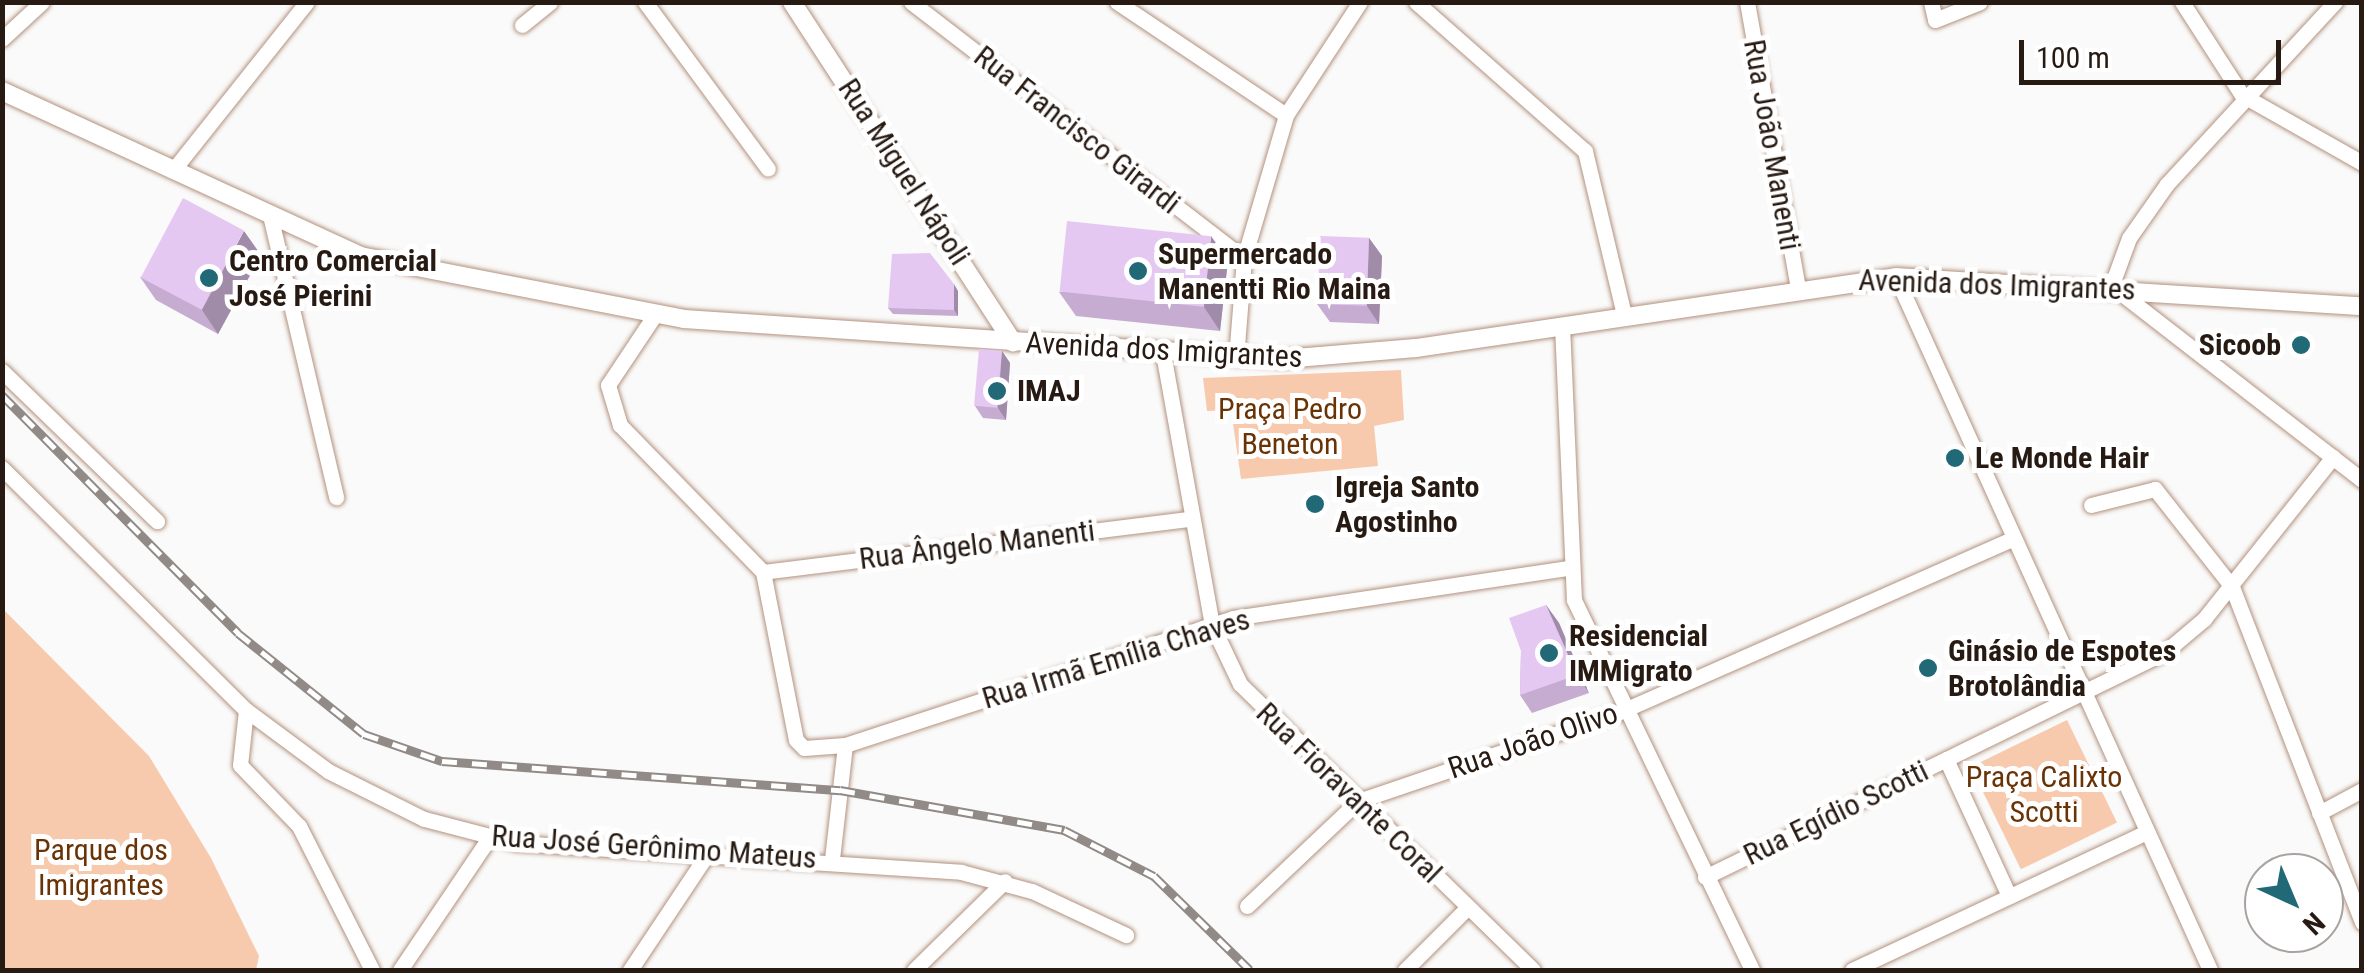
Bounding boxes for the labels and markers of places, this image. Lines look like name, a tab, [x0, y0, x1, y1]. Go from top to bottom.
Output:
place label: Supermercado Manentti Rio Maina	[1158, 236, 1391, 306]
place label: Centro Comercial José Pierini	[229, 243, 437, 314]
marker: Supermercado Manentti Rio Maina	[1127, 260, 1149, 282]
marker: Centro Comercial José Pierini	[198, 267, 220, 289]
place label: Sicoob	[2199, 327, 2281, 363]
marker: Sicoob	[2290, 334, 2312, 356]
place label: IMAJ	[1017, 373, 1081, 409]
marker: IMAJ	[986, 380, 1008, 402]
place label: Le Monde Hair	[1975, 440, 2149, 476]
marker: Le Monde Hair	[1944, 447, 1966, 469]
place label: Igreja Santo Agostinho	[1335, 469, 1479, 540]
marker: Igreja Santo Agostinho	[1304, 493, 1326, 515]
place label: Residencial IMMigrato	[1569, 618, 1708, 688]
place label: Ginásio de Espotes Brotolândia	[1948, 633, 2176, 704]
marker: Residencial IMMigrato	[1538, 642, 1560, 664]
marker: Ginásio de Espotes Brotolândia	[1917, 657, 1939, 679]

